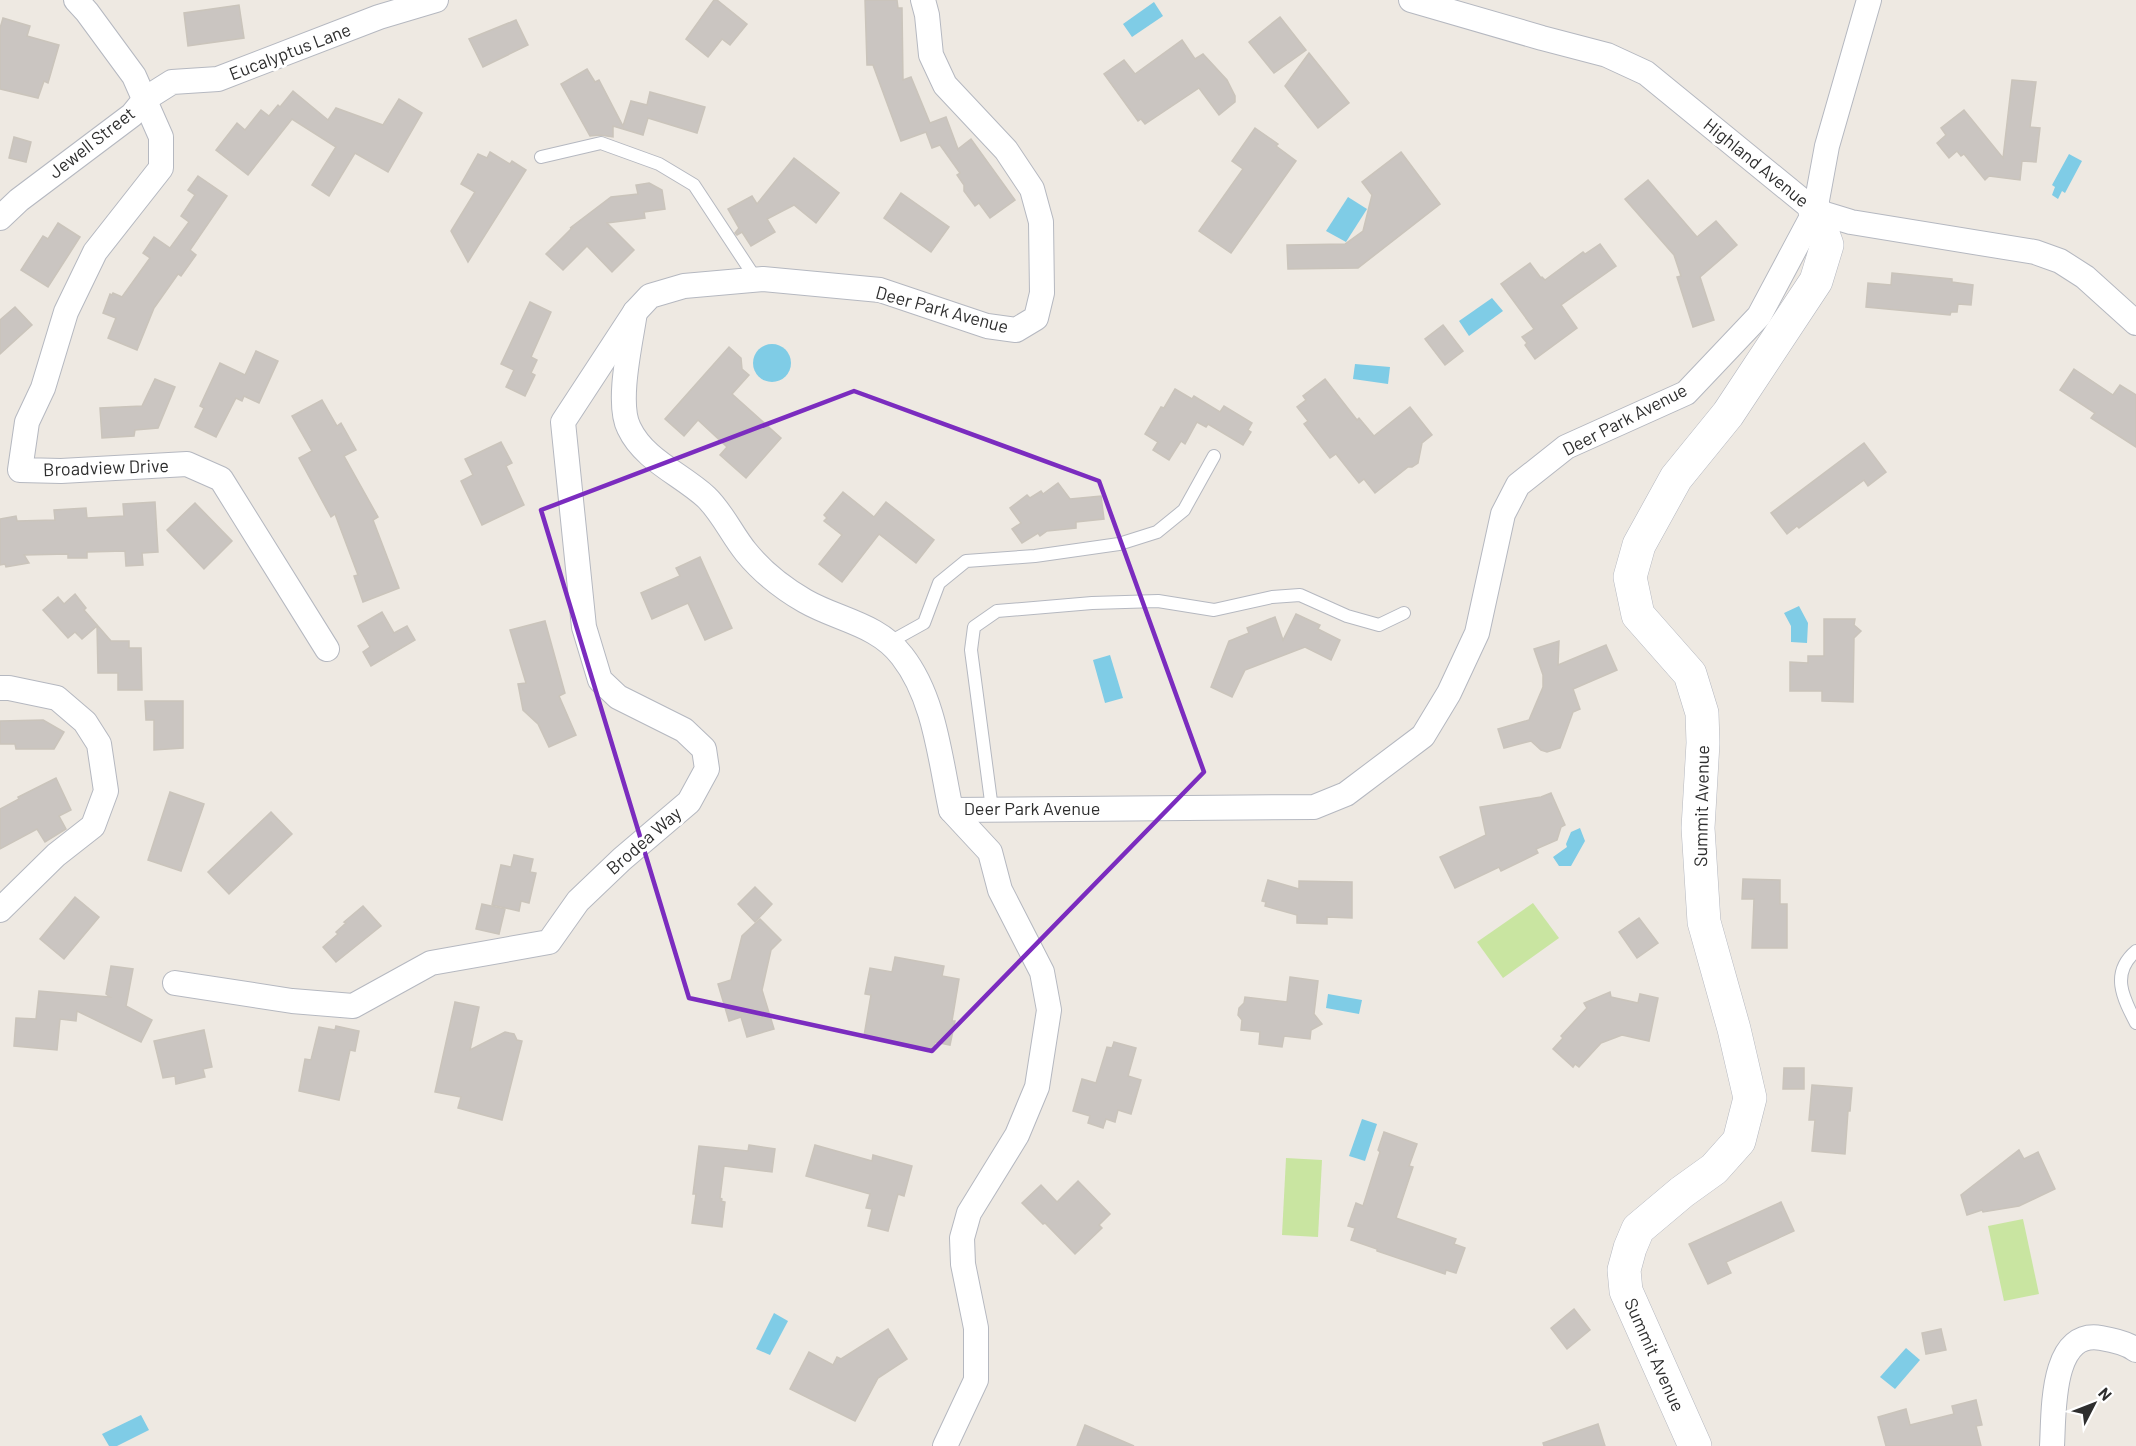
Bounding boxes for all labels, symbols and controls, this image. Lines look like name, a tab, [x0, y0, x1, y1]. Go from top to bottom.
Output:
street label: Eucalyptus Lane	[226, 18, 354, 84]
street label: Jewell Street	[44, 102, 139, 183]
street label: Highland Avenue	[1699, 113, 1814, 211]
street label: Deer Park Avenue	[873, 281, 1011, 337]
street label: Deer Park Avenue	[1559, 378, 1690, 460]
street label: Broadview Drive	[43, 454, 169, 480]
street label: Summit Avenue	[1689, 745, 1713, 867]
street label: Deer Park Avenue	[964, 797, 1100, 819]
street label: Brodea Way	[601, 802, 685, 879]
street label: Summit Avenue	[1620, 1294, 1690, 1415]
north arrow	[2064, 1374, 2124, 1434]
text: N	[2095, 1383, 2116, 1404]

